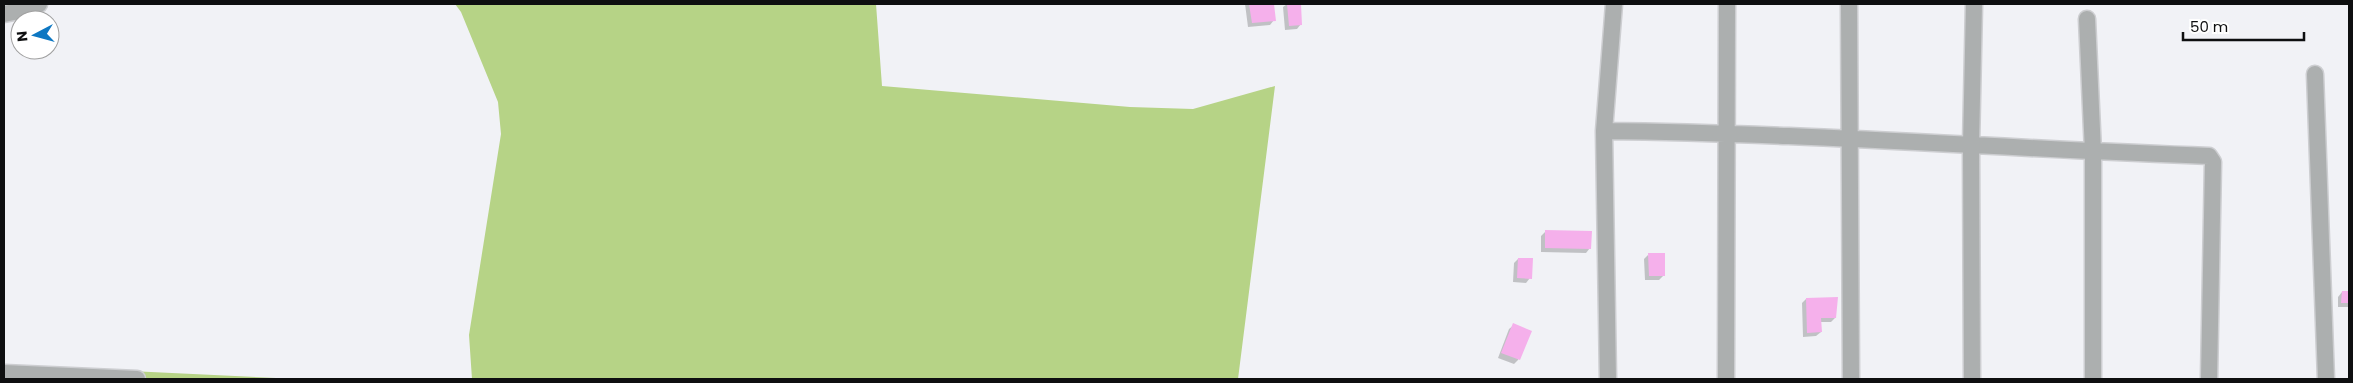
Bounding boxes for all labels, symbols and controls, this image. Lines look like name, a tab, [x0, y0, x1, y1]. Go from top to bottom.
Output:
north arrow	[10, 10, 60, 60]
scale bar	[2183, 10, 2304, 42]
text: 50 m	[2190, 16, 2228, 37]
text: N	[12, 30, 33, 43]

